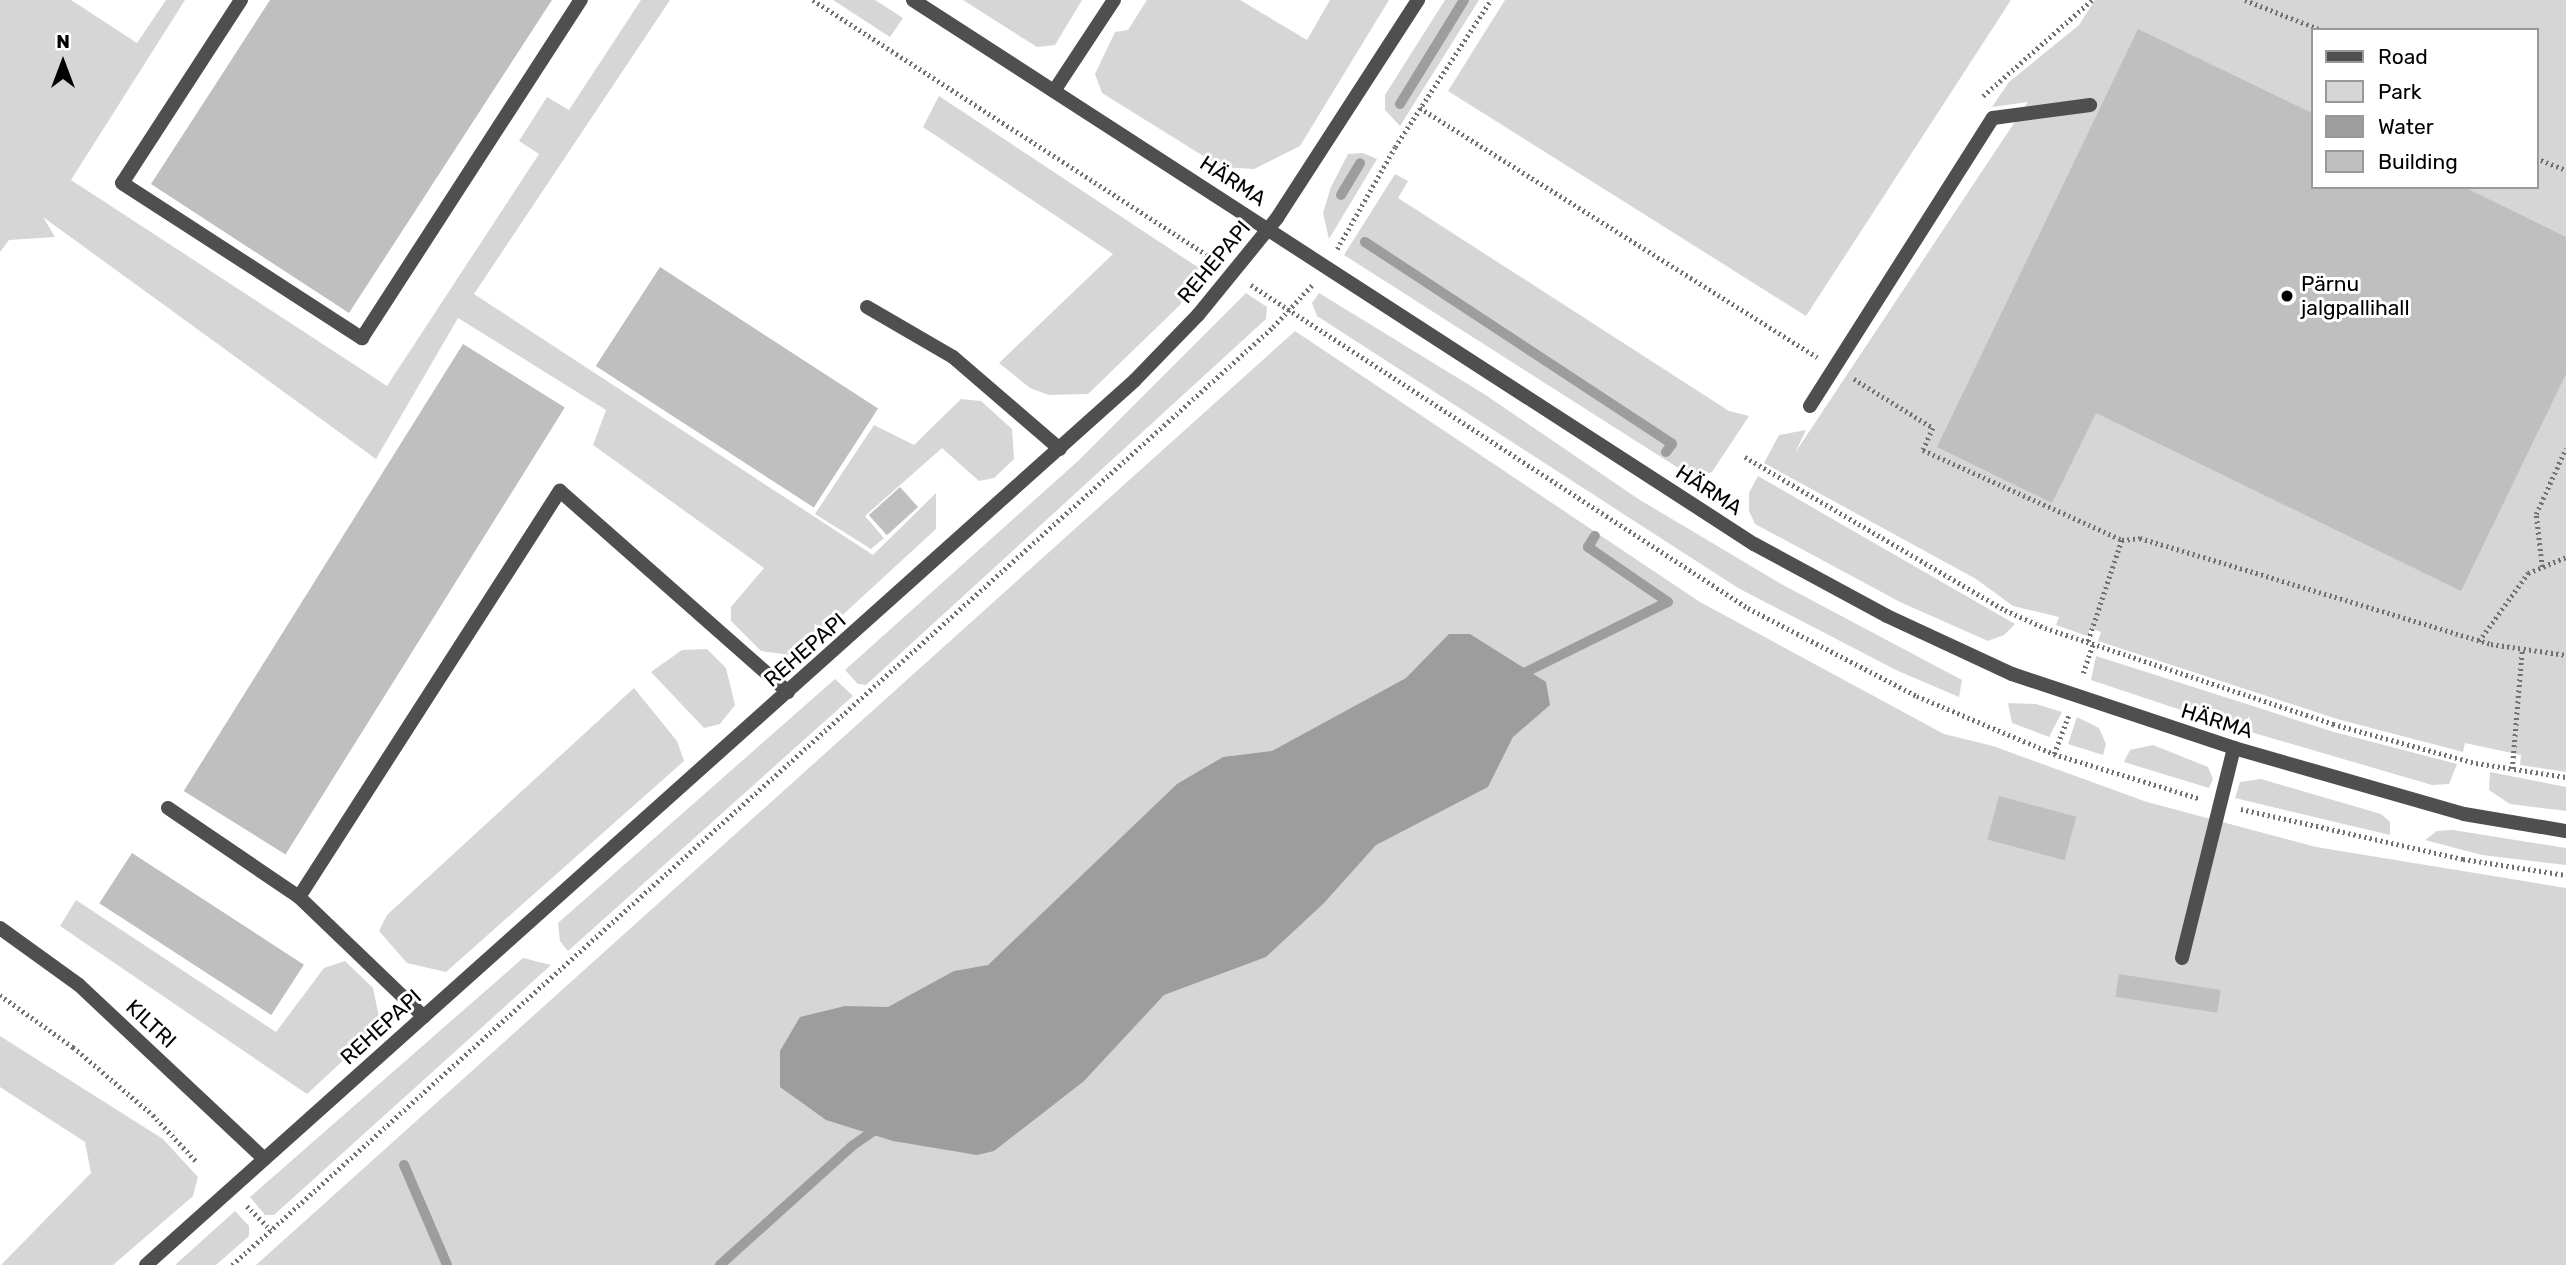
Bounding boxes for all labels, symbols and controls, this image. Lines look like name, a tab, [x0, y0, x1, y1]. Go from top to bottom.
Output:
north arrow	[28, 28, 98, 98]
legend	[2310, 28, 2538, 189]
text: N	[56, 30, 70, 53]
text: Road	[2378, 44, 2428, 69]
text: Park	[2378, 79, 2422, 104]
text: Water	[2378, 114, 2434, 139]
text: Building	[2378, 149, 2458, 174]
street label: HÄRMA	[1195, 150, 1271, 212]
street label: REHEPAPI	[1172, 216, 1256, 308]
place label: Pärnu jalgpallihall	[2301, 271, 2410, 321]
marker: Pärnu jalgpallihall	[2279, 288, 2295, 304]
street label: HÄRMA	[1671, 459, 1747, 521]
street label: REHEPAPI	[759, 608, 851, 692]
street label: HÄRMA	[2178, 698, 2256, 744]
street label: REHEPAPI	[335, 984, 427, 1070]
street label: KILTRI	[121, 995, 181, 1053]

